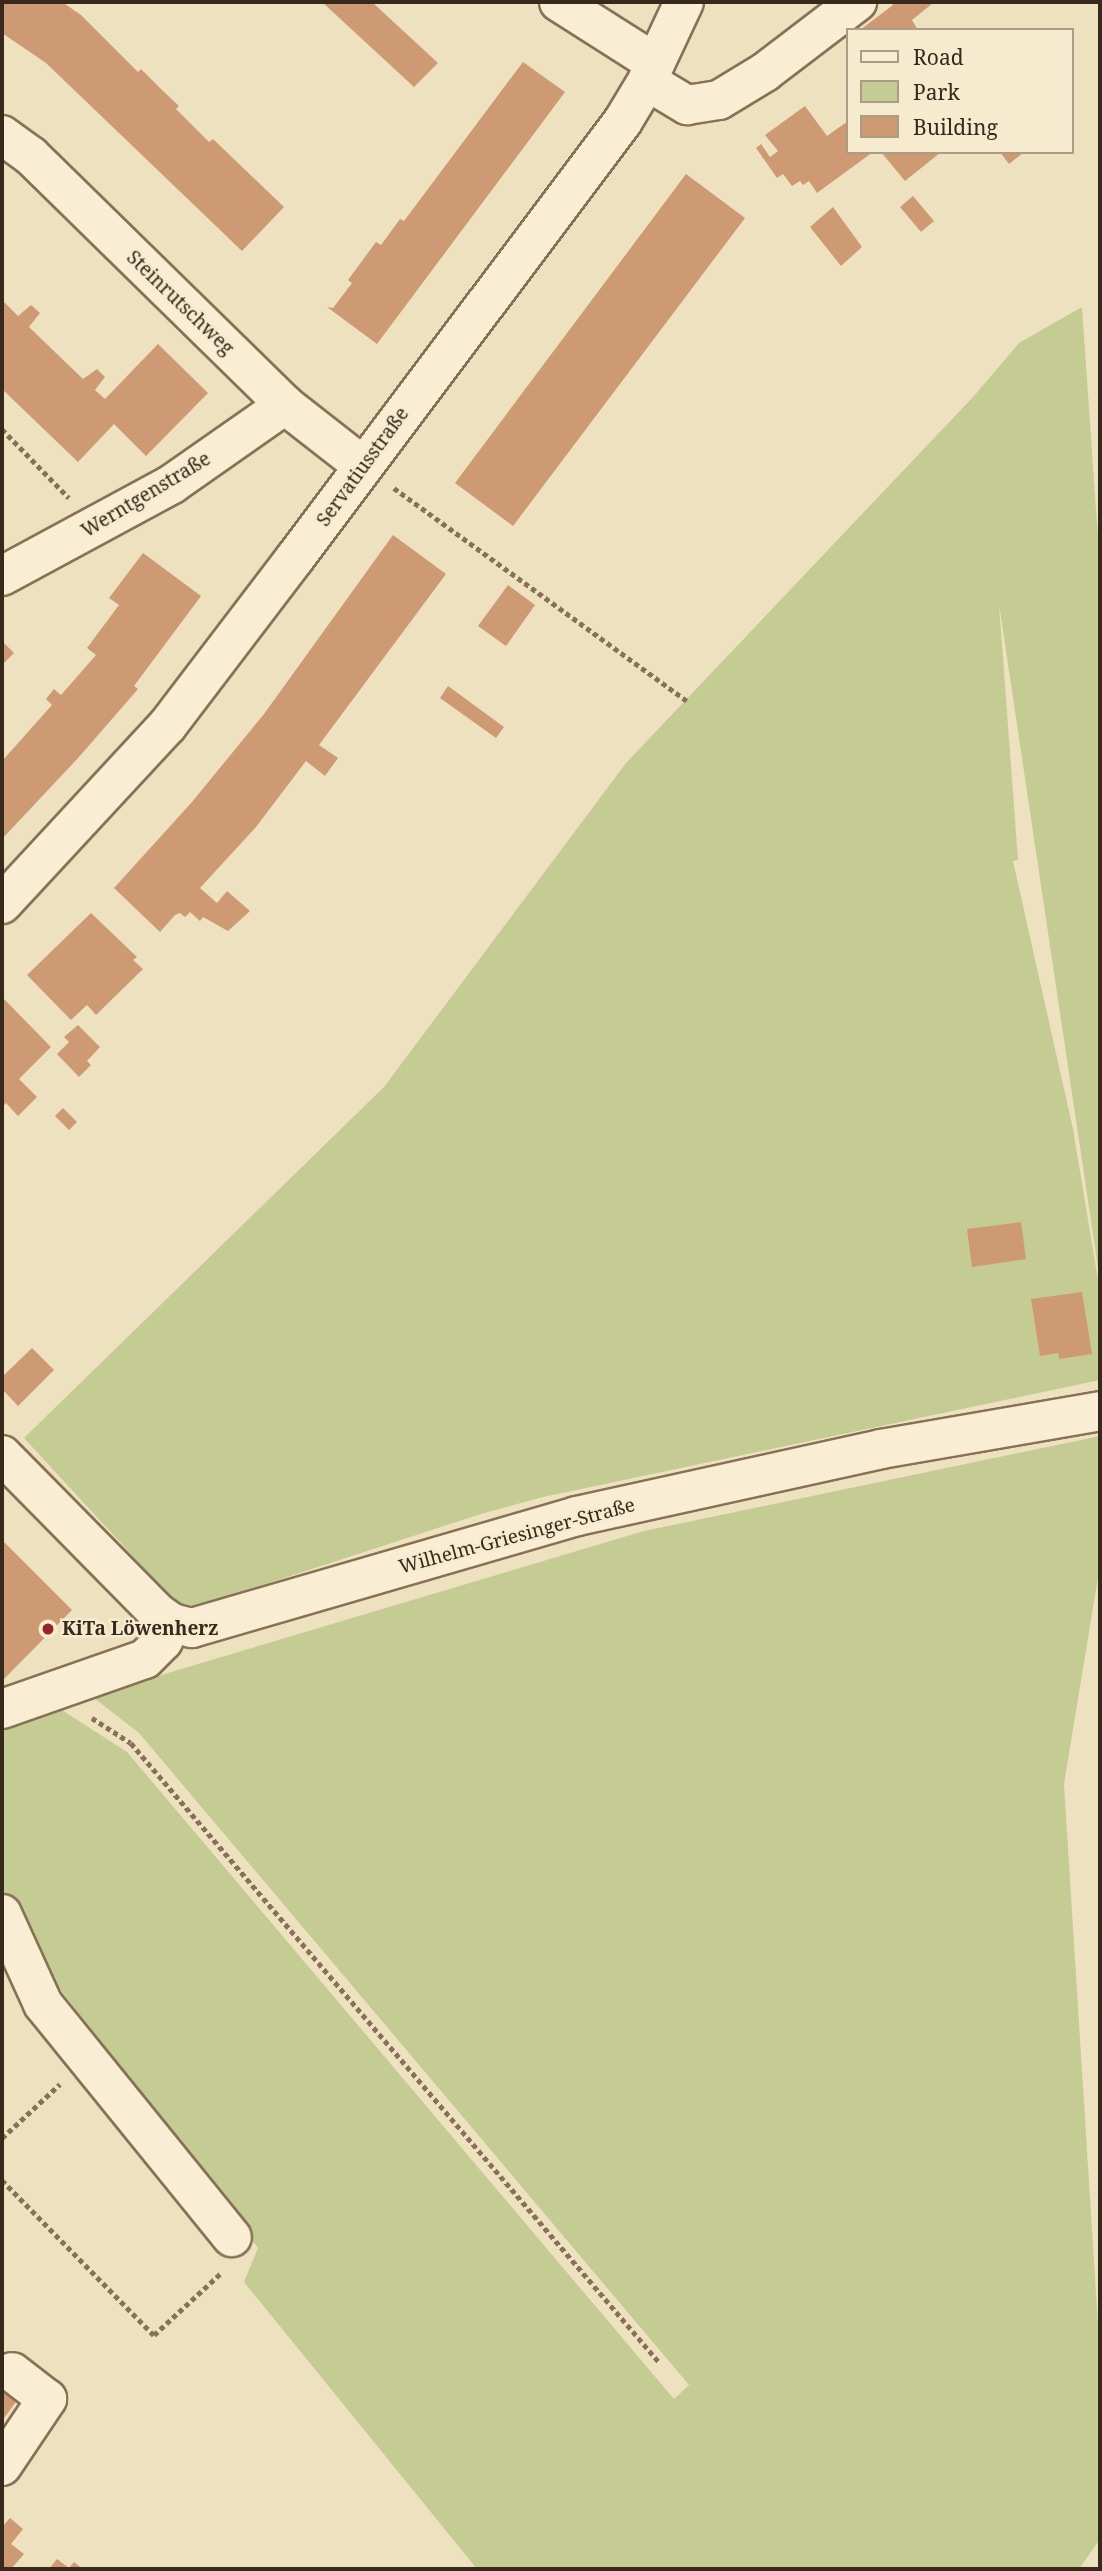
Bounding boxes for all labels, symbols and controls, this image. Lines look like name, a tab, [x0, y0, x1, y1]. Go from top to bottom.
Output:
legend	[846, 28, 1074, 154]
text: Road	[913, 43, 964, 71]
text: Park	[913, 78, 960, 106]
text: Building	[913, 113, 998, 141]
street label: Steinrutschweg	[122, 246, 238, 360]
street label: Servatiusstraße	[312, 403, 414, 531]
street label: Werntgenstraße	[77, 448, 215, 542]
street label: Wilhelm-Griesinger-Straße	[396, 1493, 638, 1579]
place label: KiTa Löwenherz	[62, 1618, 218, 1640]
marker: KiTa Löwenherz	[40, 1621, 56, 1637]

